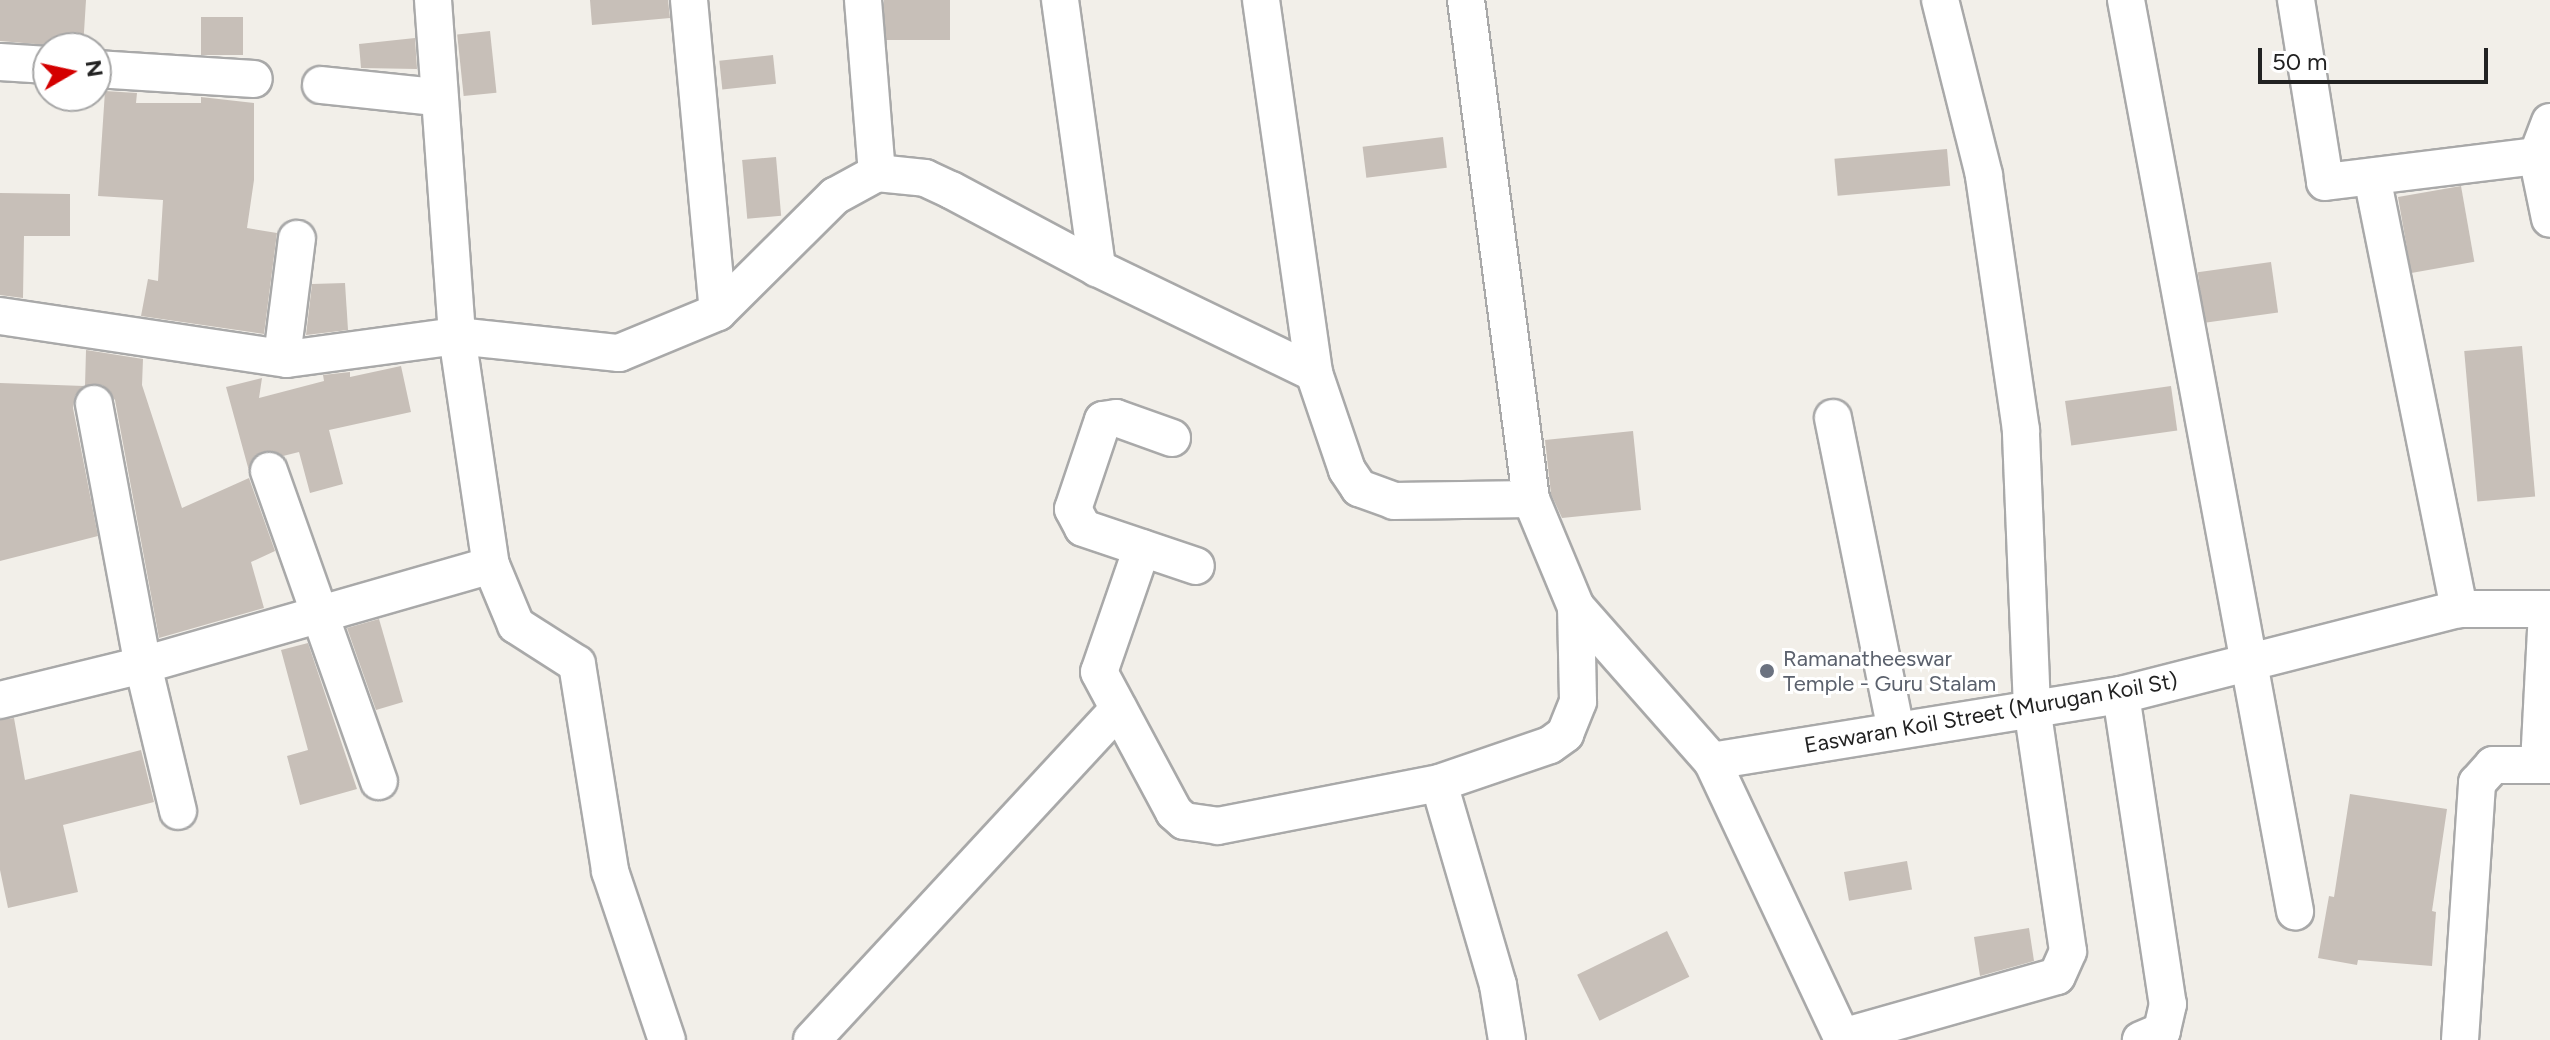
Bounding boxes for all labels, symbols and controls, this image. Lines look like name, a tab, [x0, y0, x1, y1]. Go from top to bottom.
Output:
north arrow	[32, 32, 112, 112]
scale bar	[2262, 32, 2492, 82]
text: 50 m	[2272, 47, 2328, 76]
text: N	[80, 58, 109, 79]
place label: Ramanatheeswar Temple - Guru Stalam	[1783, 645, 1996, 696]
marker: Ramanatheeswar Temple - Guru Stalam	[1758, 662, 1776, 680]
street label: Easwaran Koil Street (Murugan Koil St)	[1802, 667, 2180, 759]

